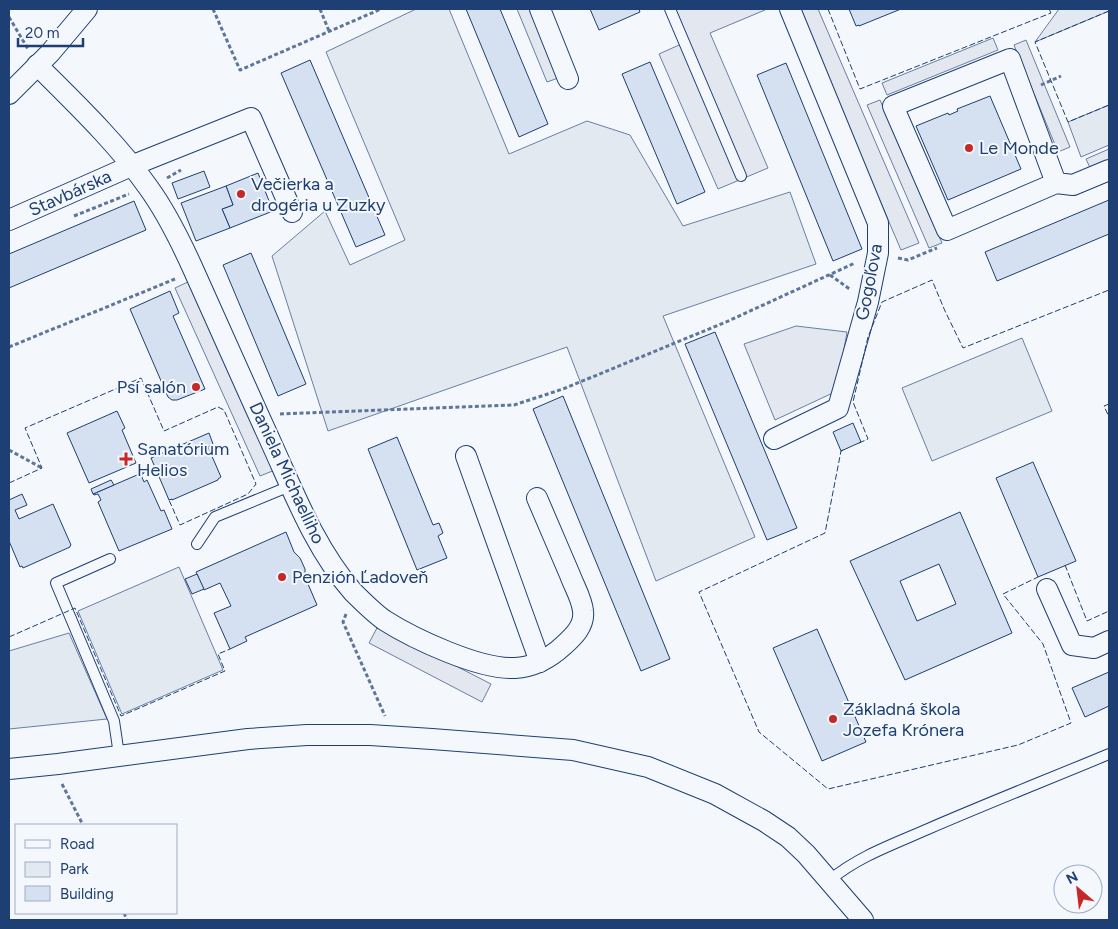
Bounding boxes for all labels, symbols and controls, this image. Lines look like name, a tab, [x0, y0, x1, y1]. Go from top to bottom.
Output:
scale bar	[18, 15, 82, 47]
text: 20 m	[25, 24, 59, 42]
place label: Le Monde	[979, 137, 1059, 159]
marker: Le Monde	[963, 142, 975, 154]
street label: Stavbárska	[25, 165, 115, 221]
place label: Večierka a drogéria u Zuzky	[251, 173, 386, 216]
marker: Večierka a drogéria u Zuzky	[235, 188, 247, 200]
street label: Gogoľova	[851, 242, 887, 322]
place label: Psí salón	[117, 376, 186, 398]
marker: Psí salón	[190, 381, 202, 393]
street label: Daniela Michaelliho	[244, 399, 330, 547]
place label: Sanatórium Helios	[137, 438, 229, 481]
marker: Sanatórium Helios	[119, 452, 133, 466]
place label: Penzión Ľadoveň	[292, 566, 428, 588]
marker: Penzión Ľadoveň	[276, 571, 288, 583]
place label: Základná škola Jozefa Krónera	[843, 698, 964, 741]
marker: Základná škola Jozefa Krónera	[827, 713, 839, 725]
legend	[15, 824, 178, 914]
text: Road	[60, 835, 95, 853]
text: Park	[60, 860, 89, 878]
north arrow	[1053, 864, 1103, 914]
text: N	[1063, 868, 1081, 888]
text: Building	[60, 885, 114, 903]

